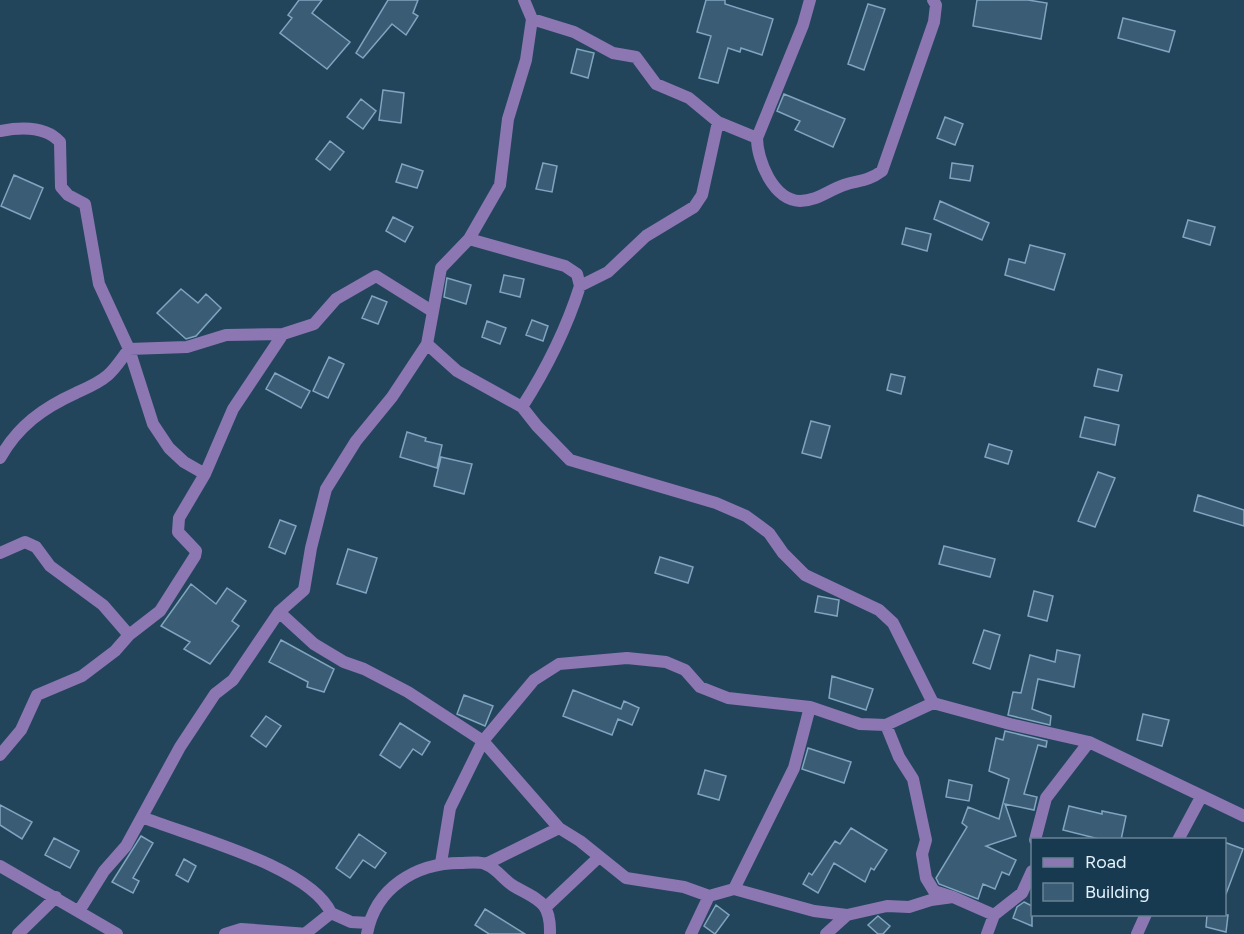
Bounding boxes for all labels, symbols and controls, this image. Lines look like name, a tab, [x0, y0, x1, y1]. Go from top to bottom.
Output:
legend	[1031, 838, 1226, 916]
text: Road	[1085, 851, 1126, 873]
text: Building	[1085, 881, 1150, 903]

